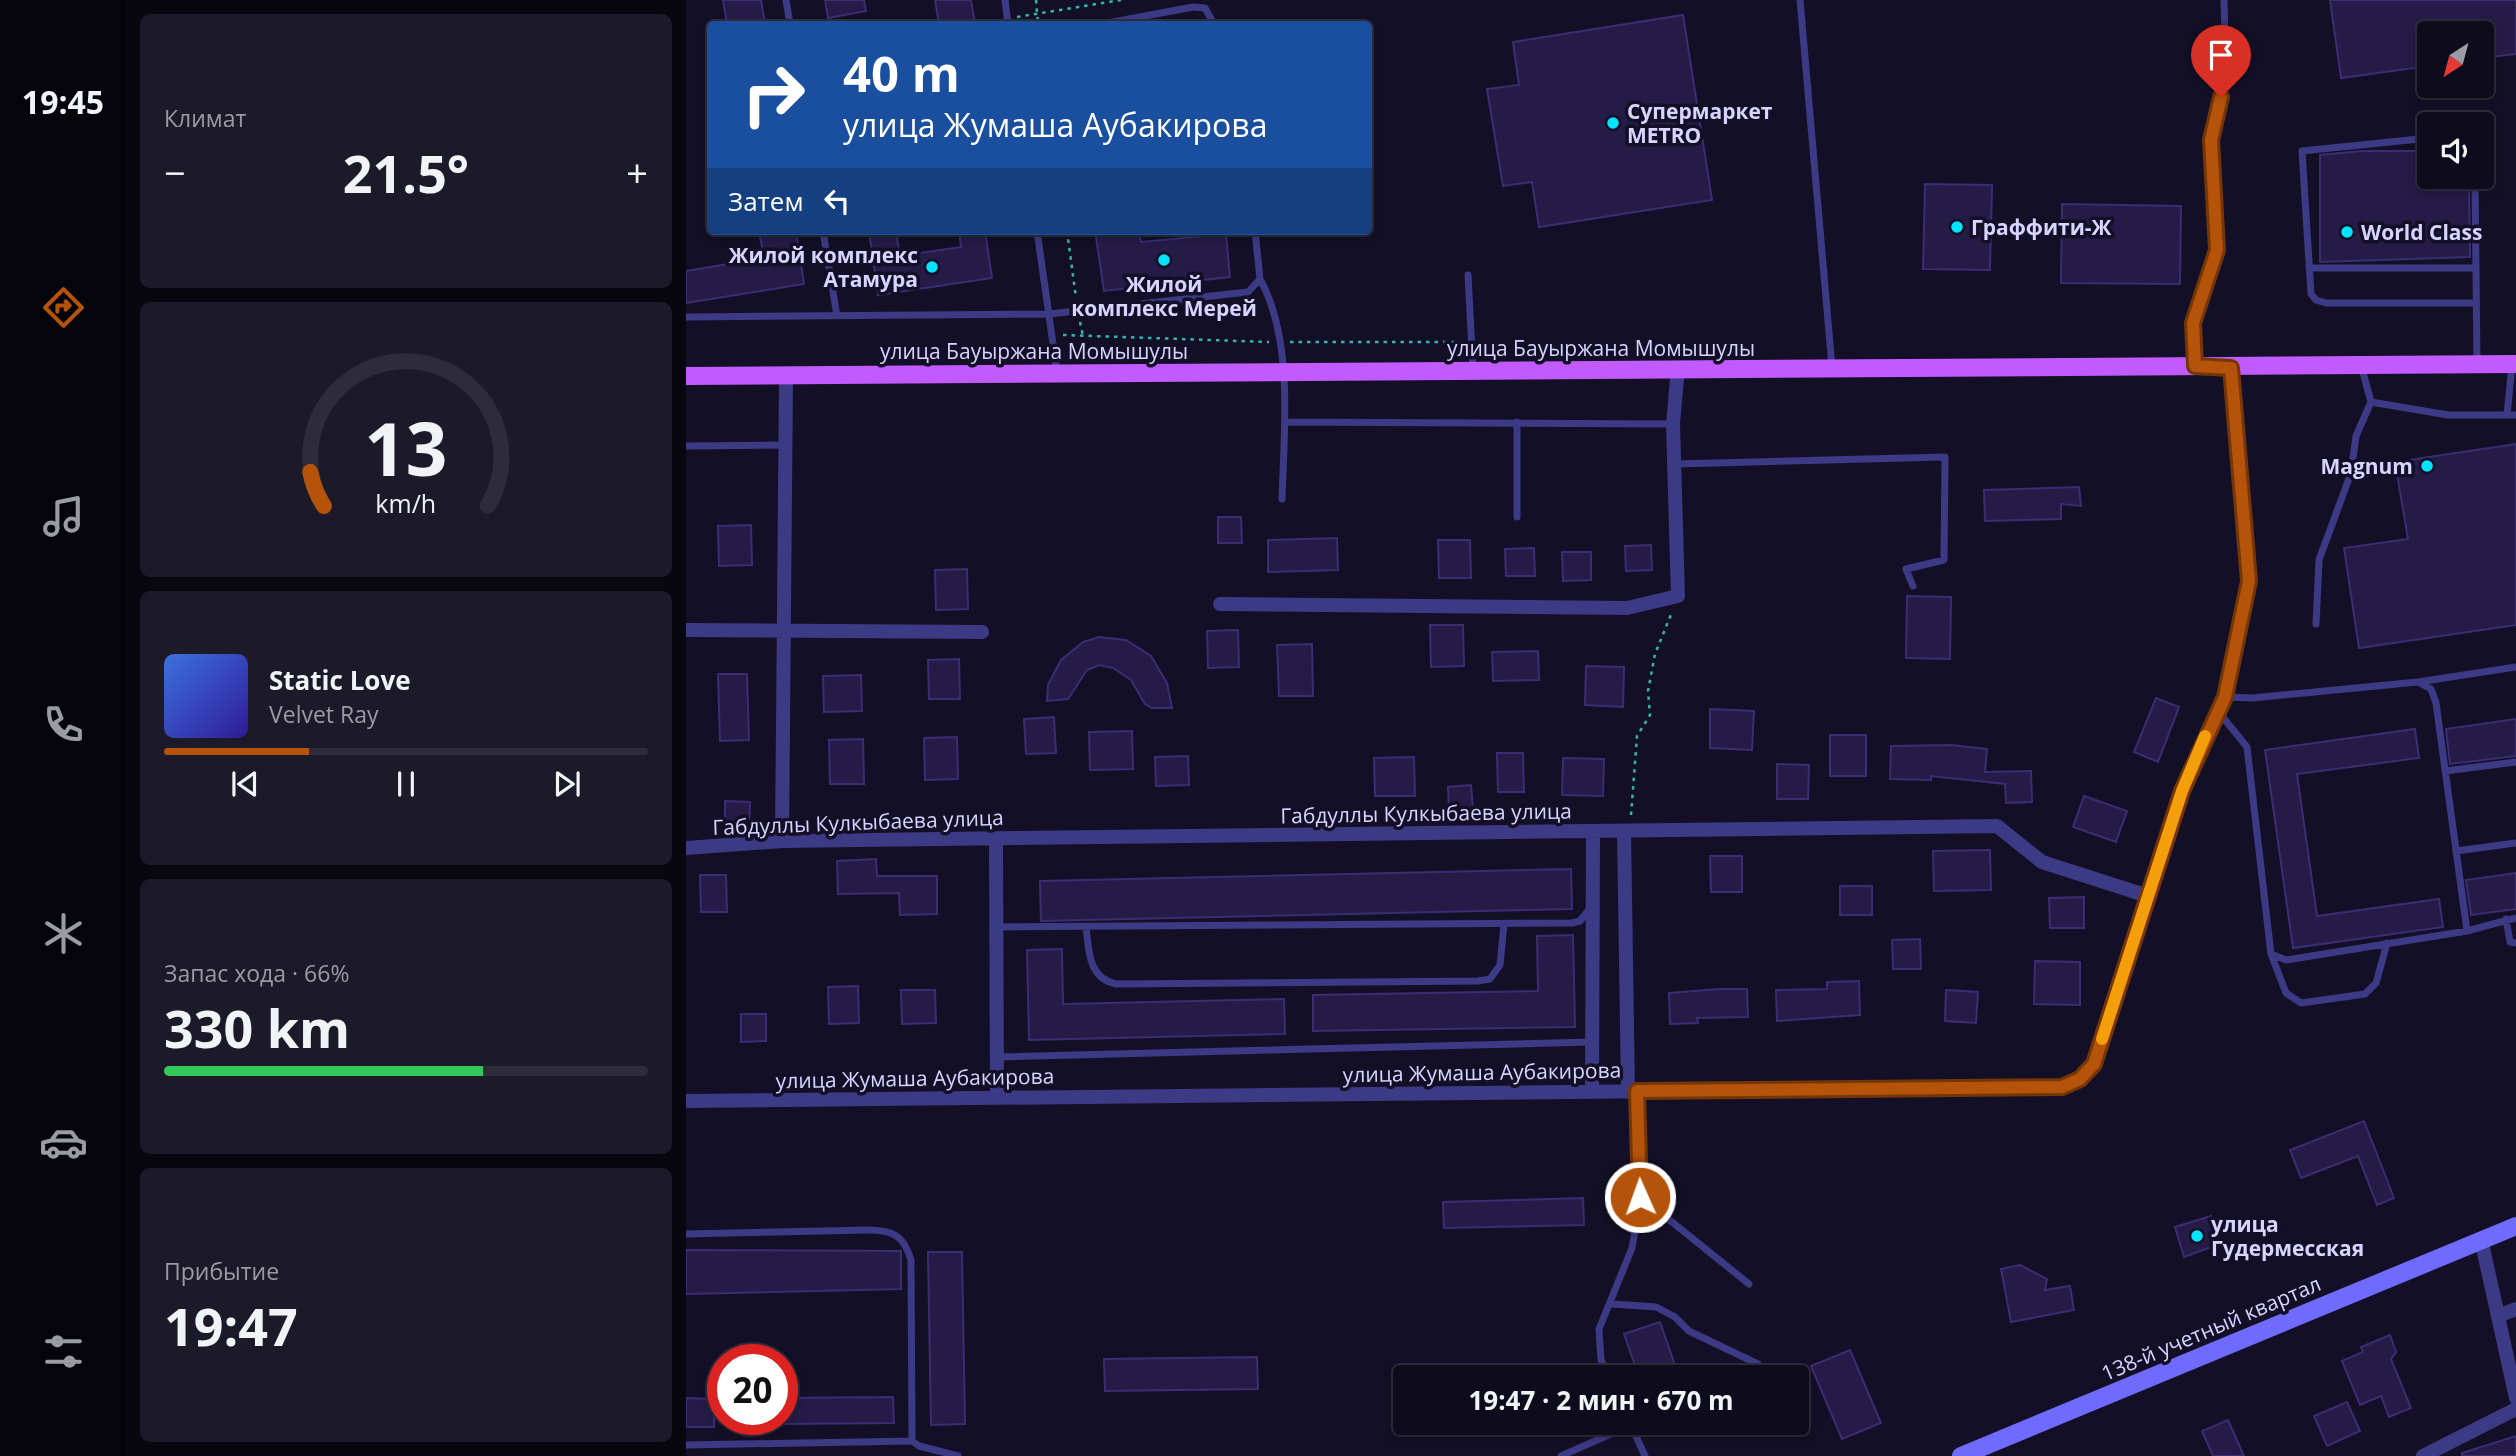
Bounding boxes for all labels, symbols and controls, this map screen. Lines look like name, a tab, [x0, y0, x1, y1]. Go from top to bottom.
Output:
north arrow	[2417, 21, 2494, 98]
map controls	[2417, 21, 2494, 189]
pin	[2191, 25, 2251, 97]
icon: arrive	[2202, 36, 2240, 74]
text: 40 m	[843, 40, 960, 106]
icon: right	[728, 49, 819, 140]
text: 19:45	[22, 80, 104, 123]
place label: Супермаркет METRO	[1627, 97, 1773, 149]
text: Климат	[164, 102, 246, 134]
text: улица Жумаша Аубакирова	[843, 103, 1268, 146]
button: sound	[2417, 112, 2494, 189]
marker: Супермаркет METRO	[1605, 115, 1621, 131]
text: 21.5°	[343, 137, 469, 208]
text: −	[164, 146, 186, 198]
text: +	[626, 146, 648, 198]
icon: left	[818, 182, 856, 220]
text: Затем	[728, 183, 804, 219]
place label: Граффити-Ж	[1971, 213, 2112, 241]
place label: World Class	[2361, 218, 2482, 246]
marker: Граффити-Ж	[1949, 219, 1965, 235]
marker: World Class	[2339, 224, 2355, 240]
place label: Жилой комплекс Атамура	[729, 241, 918, 293]
marker: Жилой комплекс Мерей	[1156, 252, 1172, 268]
marker: Жилой комплекс Атамура	[924, 259, 940, 275]
place label: Жилой комплекс Мерей	[1071, 270, 1257, 322]
icon: directions	[39, 283, 88, 332]
street label: улица Бауыржана Момышулы	[1447, 334, 1755, 362]
street label: улица Бауыржана Момышулы	[880, 337, 1188, 365]
text: 13	[364, 398, 448, 497]
place label: Magnum	[2320, 452, 2413, 480]
marker: Magnum	[2419, 458, 2435, 474]
text: km/h	[376, 485, 436, 519]
icon: music	[39, 492, 88, 541]
text: Static Love	[269, 662, 411, 698]
text: Velvet Ray	[269, 698, 379, 730]
icon: phone	[39, 700, 88, 749]
icon: previous	[226, 765, 264, 803]
icon: pause	[387, 765, 425, 803]
icon: next	[548, 765, 586, 803]
street label: Габдуллы Кулкыбаева улица	[1280, 796, 1572, 830]
street label: Габдуллы Кулкыбаева улица	[712, 803, 1004, 841]
icon: climate	[39, 909, 88, 958]
text: Запас хода · 66%	[164, 957, 349, 989]
text: 330 km	[164, 992, 350, 1063]
street label: улица Жумаша Аубакирова	[1342, 1056, 1622, 1088]
street label: улица Жумаша Аубакирова	[775, 1062, 1055, 1094]
icon: car	[39, 1118, 88, 1167]
position arrow	[1603, 1160, 1677, 1234]
place label: улица Гудермесская	[2211, 1210, 2364, 1262]
marker: улица Гудермесская	[2189, 1228, 2205, 1244]
text: Прибытие	[164, 1255, 279, 1287]
street label: 138-й учетный квартал	[2097, 1269, 2325, 1387]
text: 19:47	[164, 1290, 298, 1361]
icon: filters	[39, 1327, 88, 1376]
speed limit sign: 20	[707, 1344, 798, 1435]
text: 19:47 · 2 мин · 670 m	[1468, 1382, 1734, 1418]

